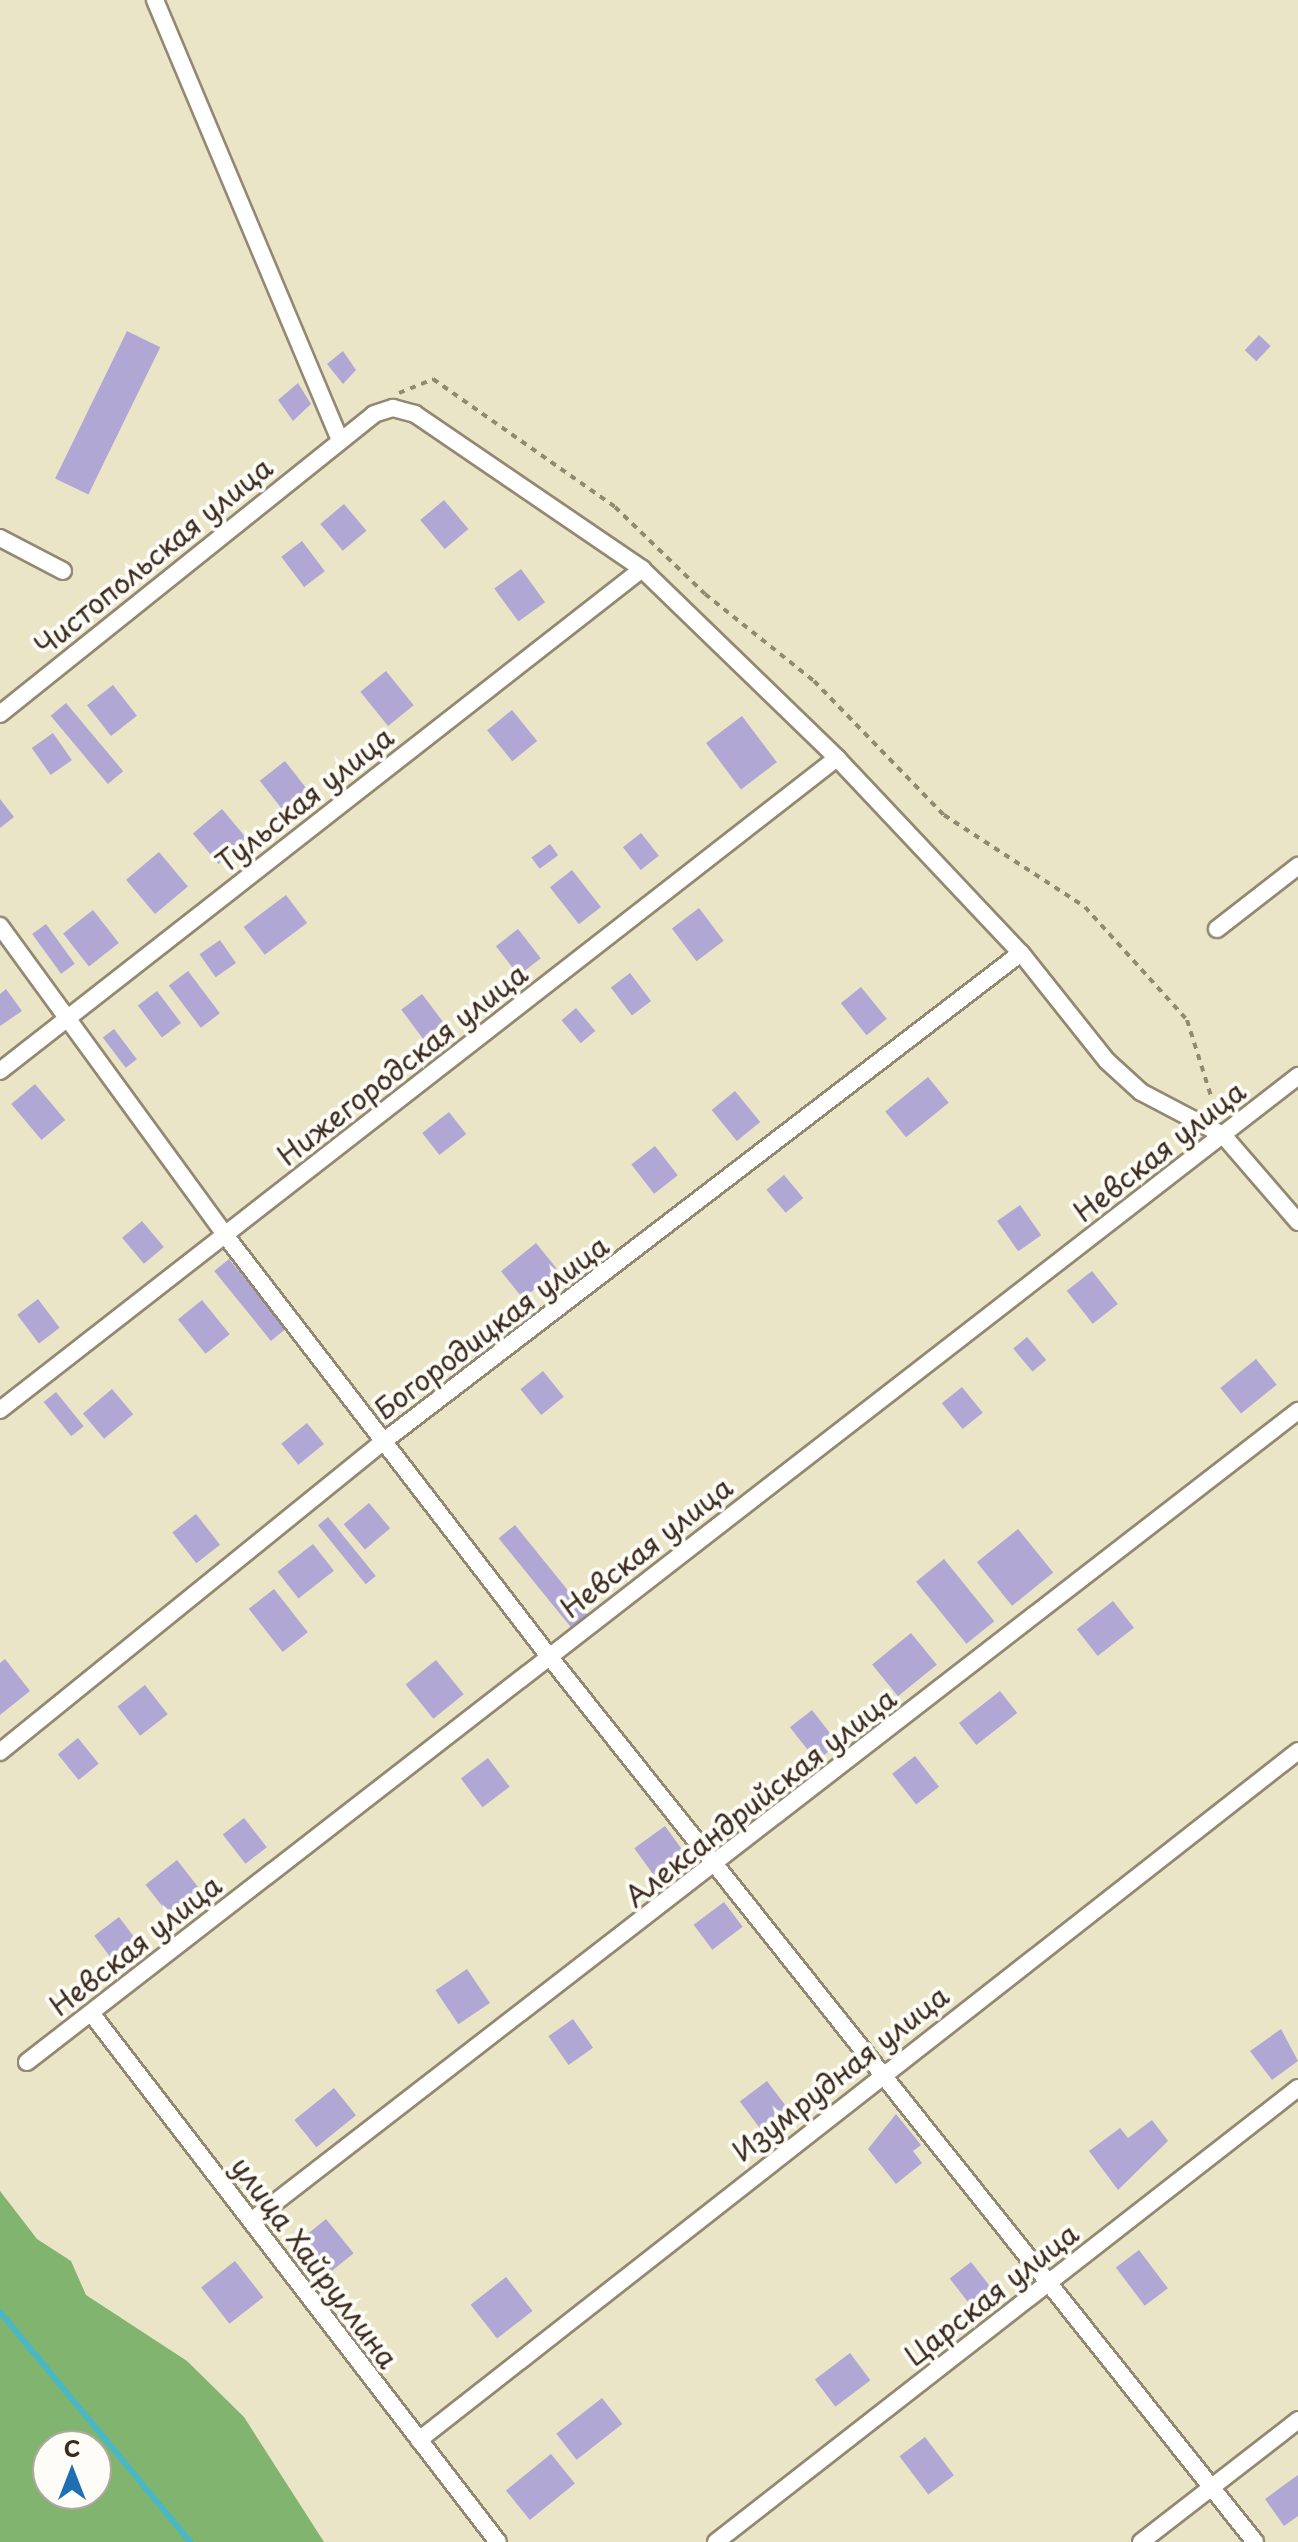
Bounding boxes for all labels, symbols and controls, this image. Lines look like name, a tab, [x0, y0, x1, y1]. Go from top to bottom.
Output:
street label: Чистопольская улица	[26, 449, 280, 663]
street label: Тульская улица	[208, 719, 400, 879]
street label: Нижегородская улица	[270, 956, 534, 1172]
street label: Невская улица	[1066, 1073, 1252, 1229]
street label: Богородицкая улица	[367, 1228, 615, 1426]
street label: Невская улица	[553, 1469, 739, 1625]
street label: Александрийская улица	[617, 1680, 903, 1914]
street label: Невская улица	[42, 1867, 228, 2023]
street label: Изумрудная улица	[724, 1978, 956, 2168]
street label: улица Хайруллина	[224, 2149, 406, 2375]
street label: Царская улица	[897, 2215, 1085, 2373]
north arrow	[32, 2430, 112, 2510]
text: С	[64, 2431, 80, 2464]

